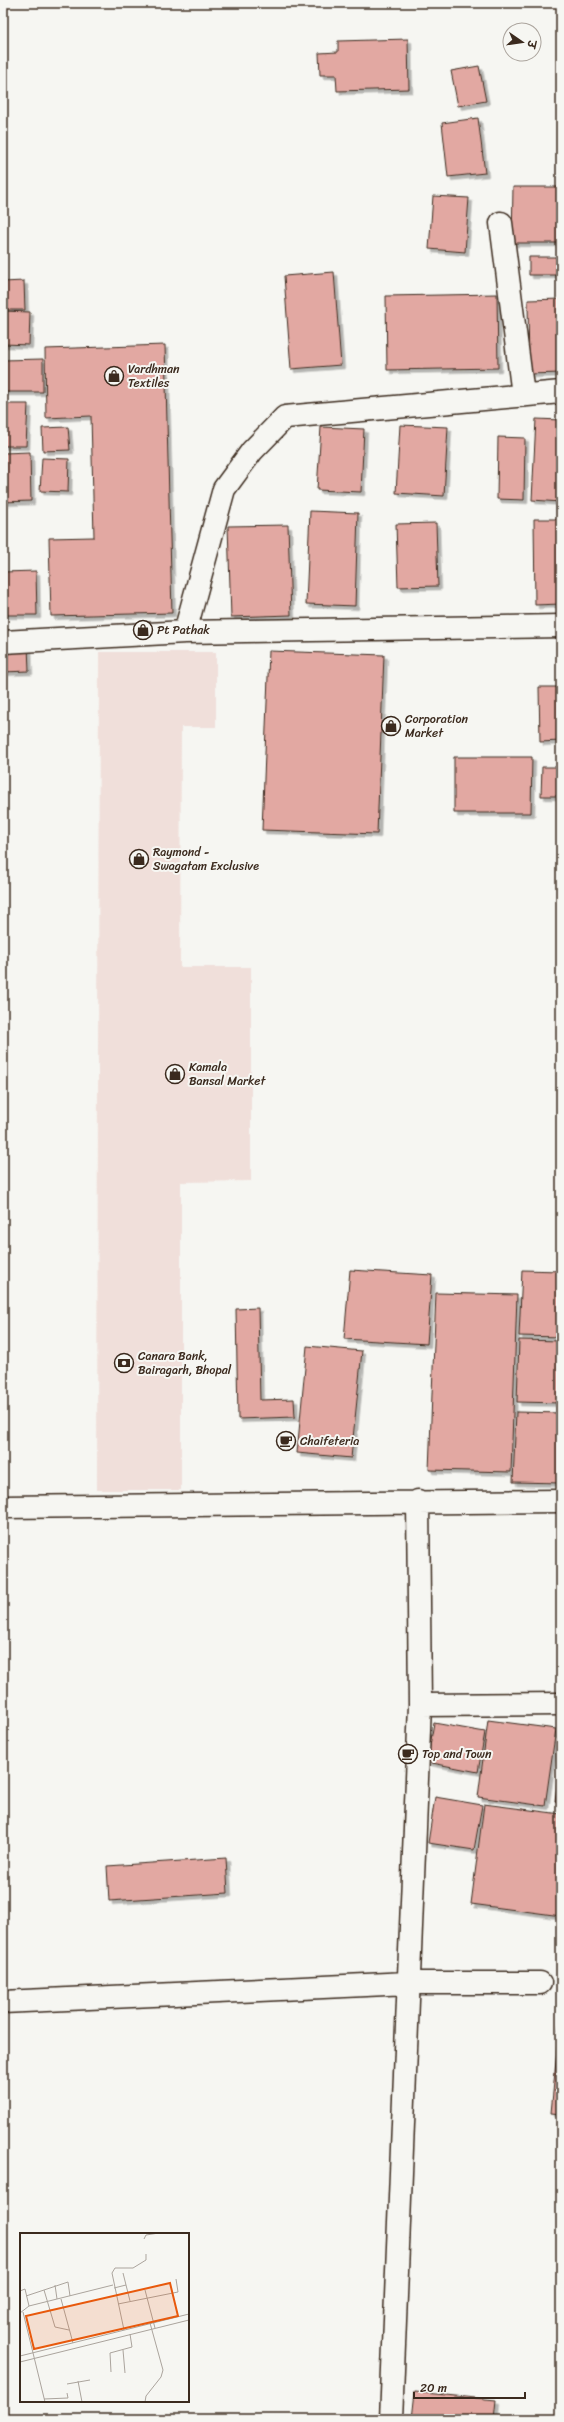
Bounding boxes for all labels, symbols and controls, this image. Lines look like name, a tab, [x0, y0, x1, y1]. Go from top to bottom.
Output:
north arrow	[502, 22, 542, 62]
text: उ	[521, 37, 542, 51]
place label: Vardhman Textiles	[128, 358, 180, 394]
shop icon: Vardhman Textiles	[103, 365, 125, 387]
shop icon: Pt Pathak	[132, 619, 154, 641]
place label: Pt Pathak	[157, 619, 210, 641]
place label: Corporation Market	[405, 708, 469, 744]
shop icon: Corporation Market	[380, 715, 402, 737]
place label: Raymond - Swagatam Exclusive	[153, 841, 259, 877]
shop icon: Raymond - Swagatam Exclusive	[128, 848, 150, 870]
place label: Kamala Bansal Market	[189, 1056, 266, 1092]
shop icon: Kamala Bansal Market	[164, 1063, 186, 1085]
place label: Canara Bank, Bairagarh, Bhopal	[138, 1345, 232, 1381]
bank icon: Canara Bank, Bairagarh, Bhopal	[113, 1352, 135, 1374]
cafe icon: Chaifeteria	[275, 1430, 297, 1452]
place label: Chaifeteria	[300, 1430, 359, 1452]
cafe icon: Top and Town	[397, 1743, 419, 1765]
place label: Top and Town	[422, 1743, 492, 1765]
inset map	[20, 2233, 189, 2402]
scale bar	[414, 2374, 525, 2400]
text: 20 m	[420, 2377, 447, 2399]

